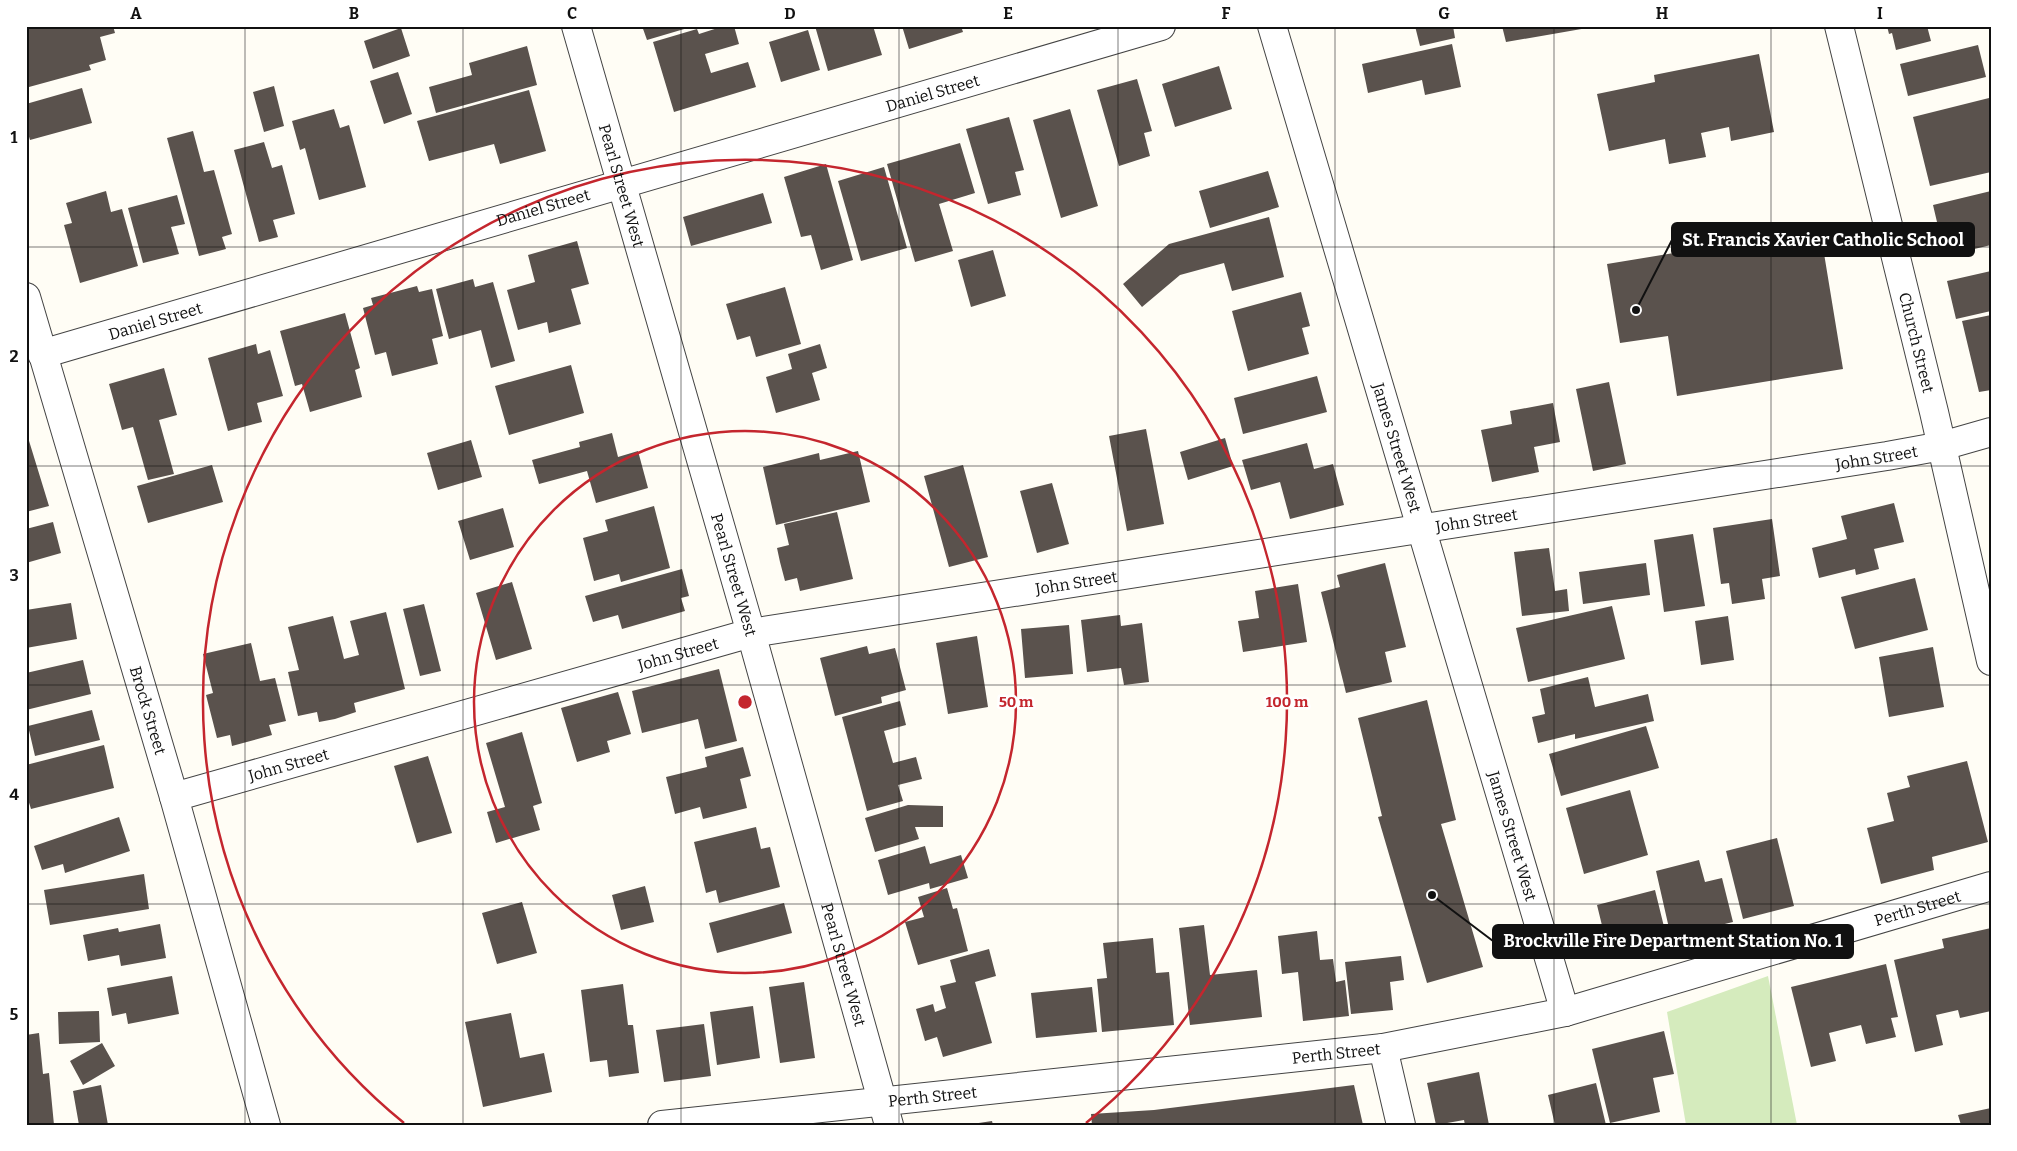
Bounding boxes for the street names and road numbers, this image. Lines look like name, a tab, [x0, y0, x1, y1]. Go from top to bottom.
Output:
street label: Daniel Street	[884, 71, 982, 116]
street label: Pearl Street West	[595, 122, 648, 250]
street label: Daniel Street	[494, 185, 592, 230]
street label: Church Street	[1895, 291, 1938, 395]
street label: Daniel Street	[106, 299, 205, 344]
street label: James Street West	[1368, 380, 1425, 515]
street label: John Street	[1833, 442, 1919, 474]
street label: John Street	[1433, 505, 1519, 536]
street label: Pearl Street West	[707, 511, 761, 639]
street label: John Street	[1033, 567, 1119, 599]
street label: John Street	[635, 634, 721, 675]
street label: Brock Street	[126, 664, 170, 757]
street label: John Street	[245, 744, 331, 786]
street label: James Street West	[1484, 768, 1541, 903]
street label: Perth Street	[1872, 886, 1963, 930]
street label: Pearl Street West	[817, 901, 870, 1029]
street label: Perth Street	[1291, 1039, 1382, 1068]
street label: Perth Street	[887, 1082, 978, 1111]

